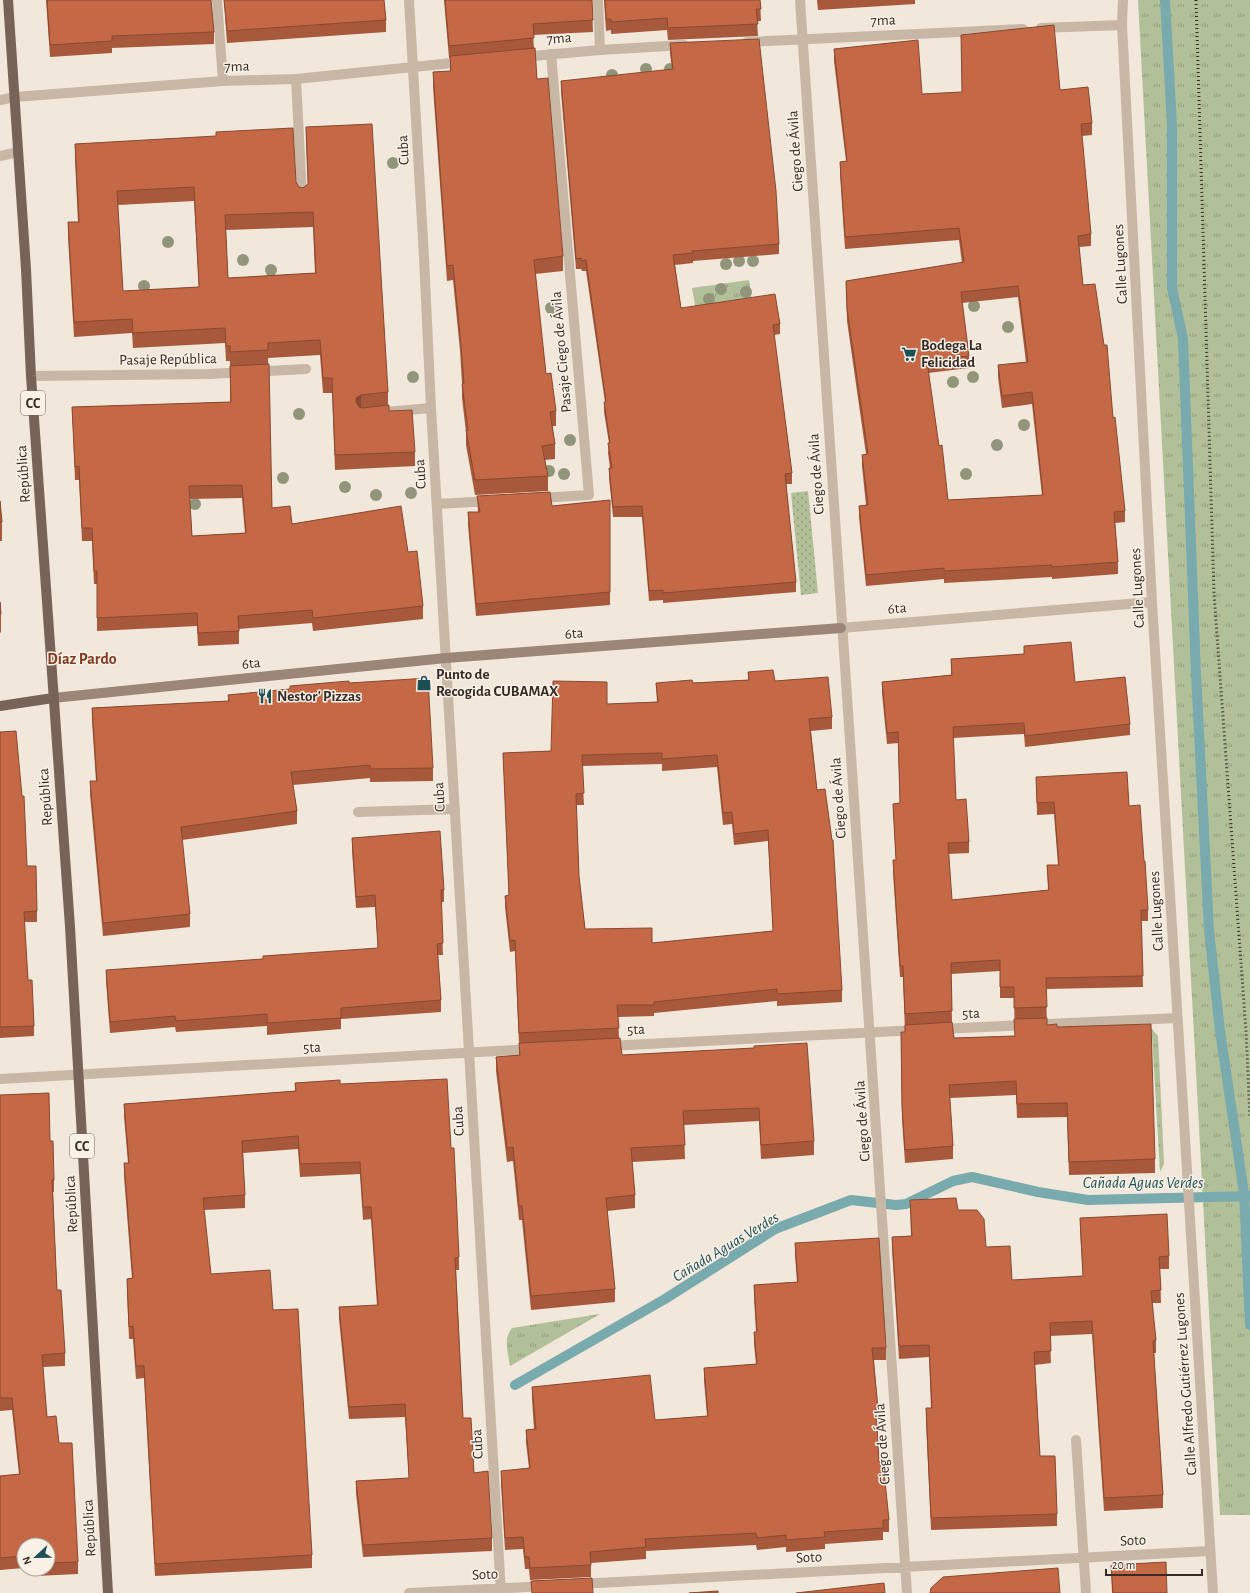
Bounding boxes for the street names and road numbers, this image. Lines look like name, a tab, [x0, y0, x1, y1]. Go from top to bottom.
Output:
street label: 7ma	[870, 12, 896, 29]
street label: 7ma	[546, 30, 572, 47]
street label: 7ma	[224, 59, 250, 74]
street label: Ciego de Ávila	[783, 110, 806, 192]
street label: Cuba	[395, 135, 412, 165]
street label: Calle Lugones	[1111, 224, 1130, 304]
street label: Pasaje Ciego de Ávila	[547, 291, 574, 413]
street label: Pasaje República	[119, 351, 217, 368]
road number: CC	[21, 391, 45, 415]
street label: Ciego de Ávila	[804, 433, 827, 515]
street label: República	[14, 445, 33, 503]
street label: Cuba	[412, 459, 429, 489]
street label: Calle Lugones	[1128, 548, 1147, 628]
street label: 6ta	[887, 600, 907, 617]
street label: 6ta	[564, 625, 584, 642]
street label: 6ta	[241, 655, 261, 672]
street label: Ciego de Ávila	[826, 757, 849, 839]
street label: República	[36, 768, 55, 826]
street label: Cuba	[431, 782, 448, 812]
street label: Calle Lugones	[1147, 871, 1166, 951]
street label: 5ta	[962, 1006, 980, 1021]
street label: 5ta	[627, 1022, 645, 1037]
street label: 5ta	[303, 1040, 321, 1055]
street label: Ciego de Ávila	[850, 1080, 873, 1162]
street label: Cuba	[450, 1106, 467, 1136]
road number: CC	[70, 1134, 94, 1158]
street label: República	[62, 1175, 80, 1233]
street label: Calle Alfredo Gutiérrez Lugones	[1172, 1292, 1199, 1476]
street label: Ciego de Ávila	[870, 1403, 893, 1485]
street label: Cuba	[469, 1429, 486, 1459]
street label: República	[80, 1499, 98, 1557]
street label: Soto	[1120, 1532, 1146, 1549]
street label: Soto	[796, 1549, 822, 1566]
street label: Soto	[472, 1566, 498, 1583]

